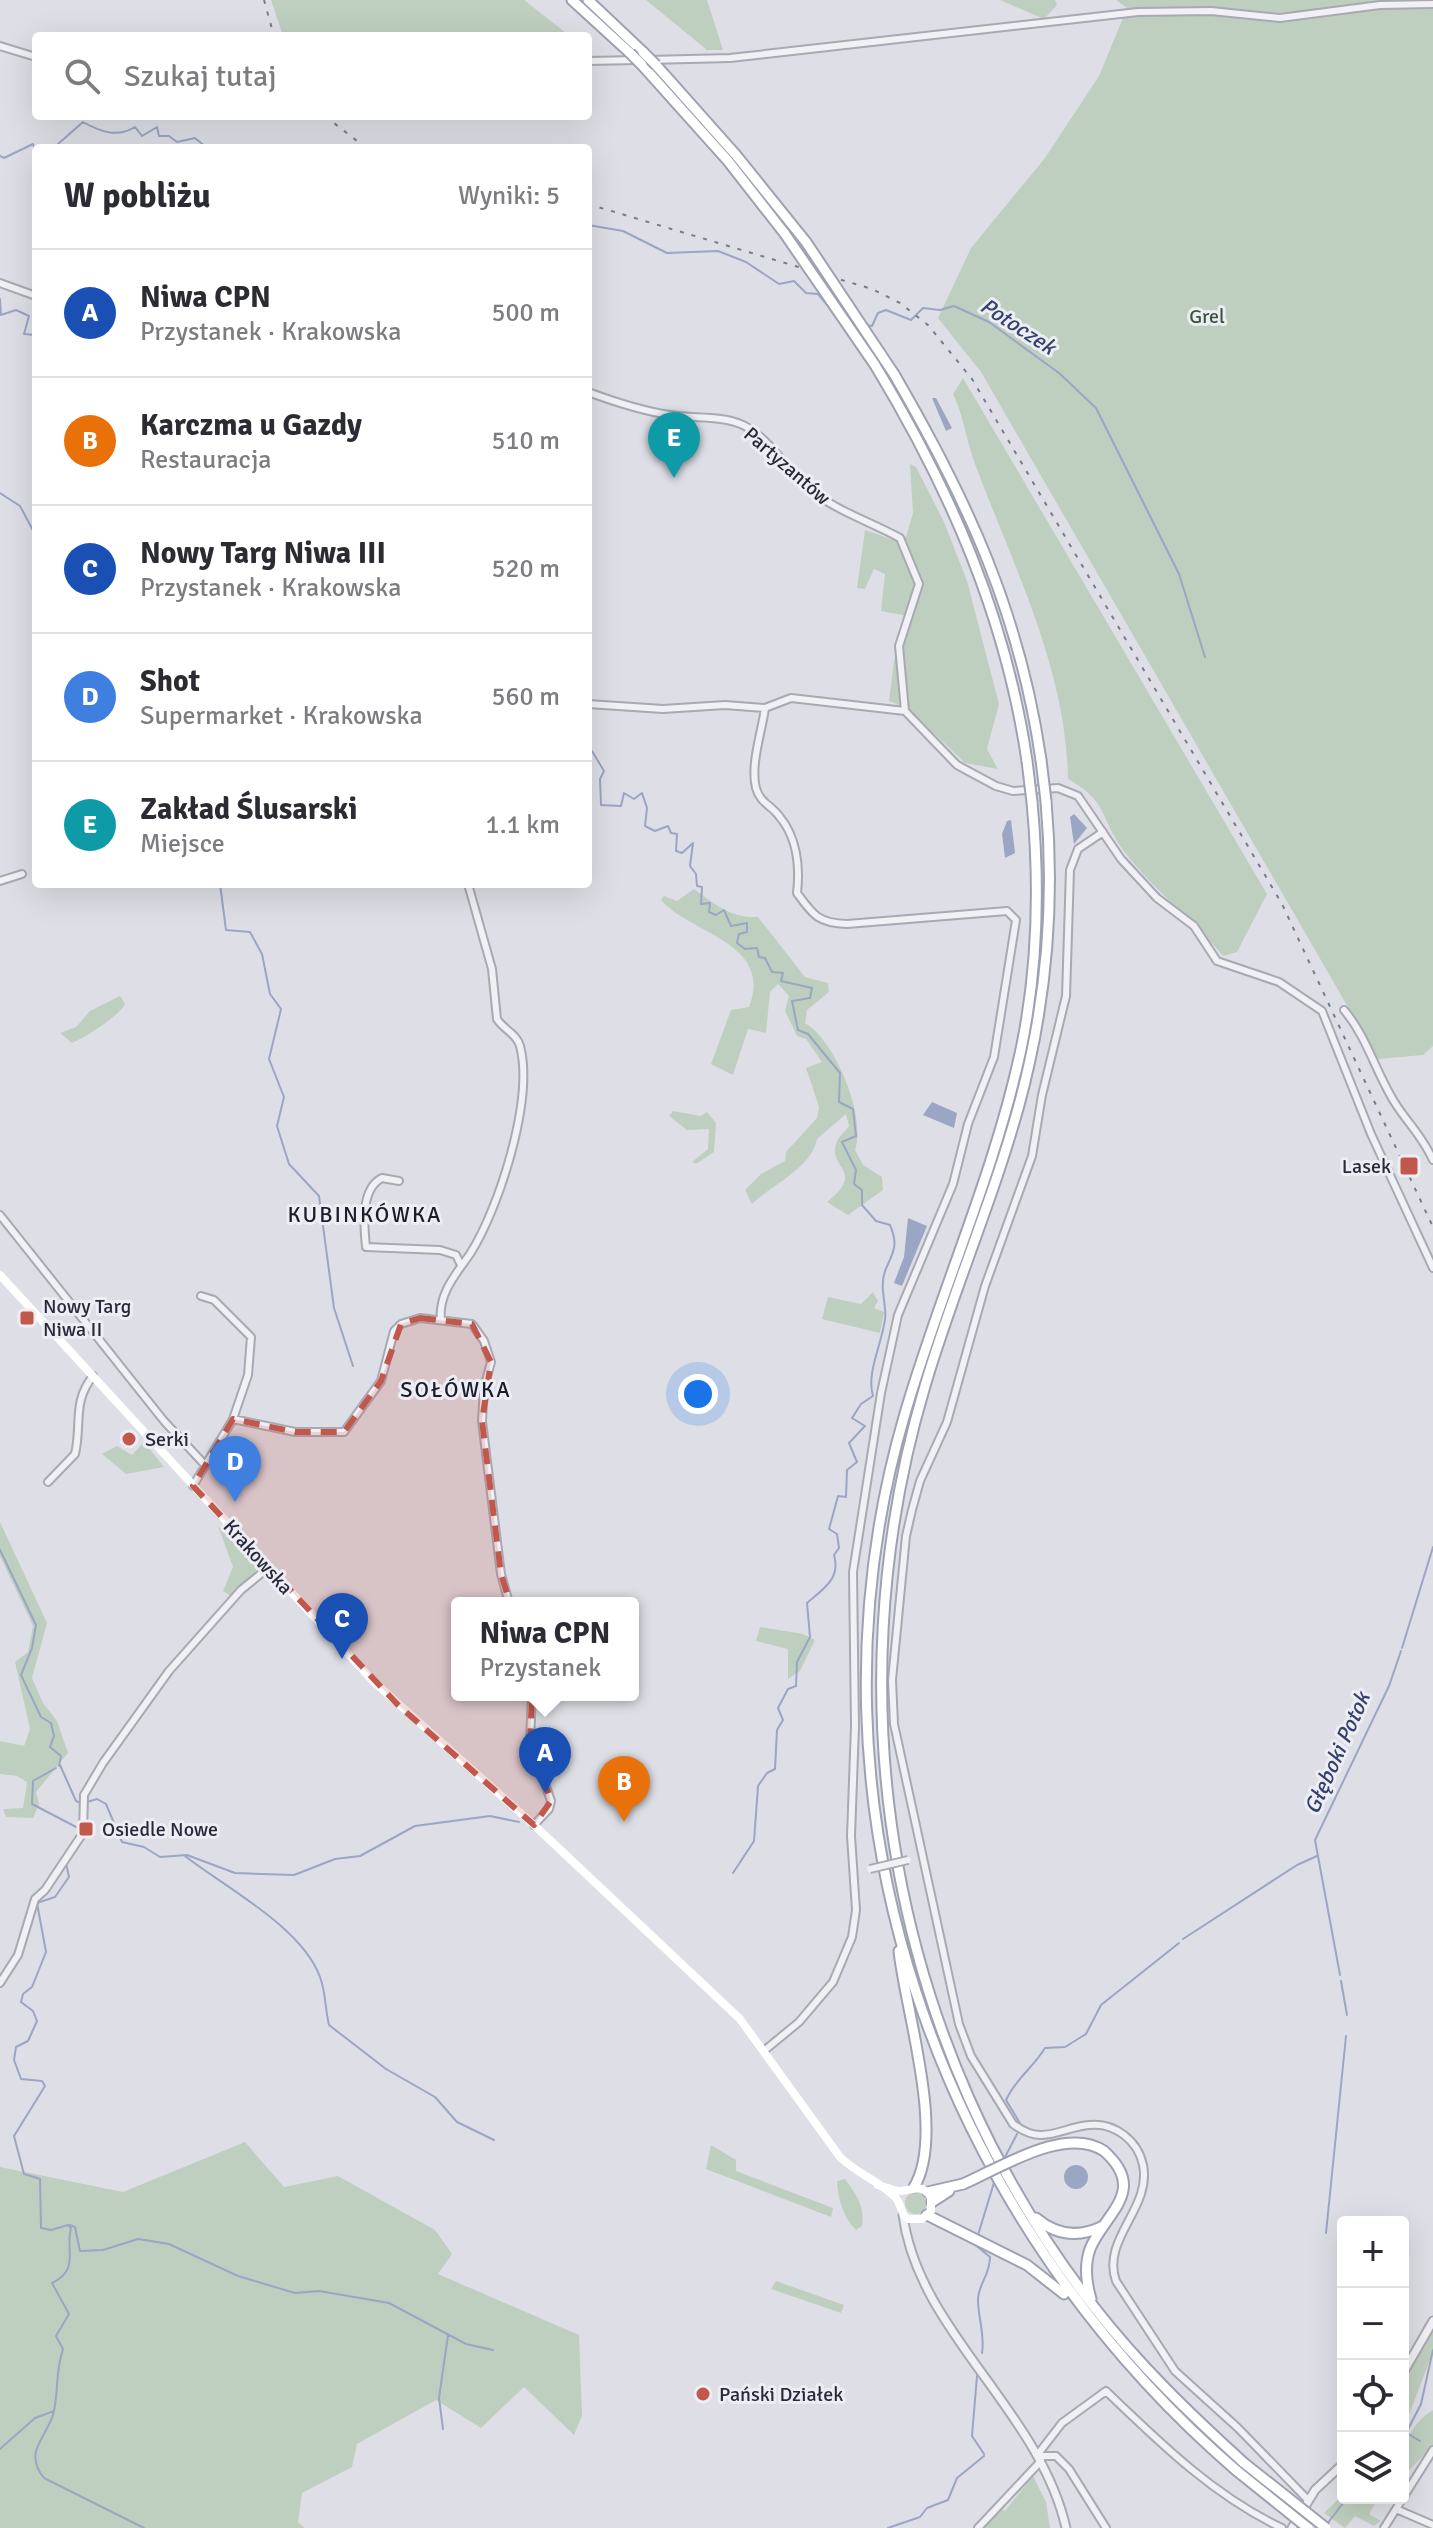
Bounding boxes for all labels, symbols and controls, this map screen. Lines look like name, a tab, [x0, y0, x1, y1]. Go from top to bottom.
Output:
search box	[32, 32, 592, 120]
icon: search	[60, 54, 104, 98]
text: Szukaj tutaj	[124, 58, 277, 95]
text: W pobliżu	[64, 175, 211, 217]
text: Wyniki: 5	[458, 180, 560, 212]
text: Niwa CPN	[140, 279, 271, 316]
water label: Potoczek	[975, 292, 1062, 361]
text: A	[82, 297, 98, 329]
text: 500 m	[491, 297, 560, 329]
park label: Grel	[1189, 304, 1225, 329]
text: Przystanek · Krakowska	[140, 316, 401, 348]
text: Karczma u Gazdy	[140, 407, 362, 444]
pin: E	[648, 412, 700, 478]
street label: Partyzantów	[739, 422, 836, 511]
text: B	[82, 425, 98, 457]
text: 510 m	[491, 425, 560, 457]
text: Restauracja	[140, 444, 272, 476]
text: Nowy Targ Niwa III	[140, 535, 386, 572]
text: C	[82, 553, 98, 585]
text: 520 m	[491, 553, 560, 585]
text: Przystanek · Krakowska	[140, 572, 401, 604]
text: Shot	[140, 663, 200, 700]
text: D	[81, 681, 99, 713]
text: 560 m	[491, 681, 560, 713]
text: Supermarket · Krakowska	[140, 700, 423, 732]
text: Zakład Ślusarski	[140, 791, 357, 828]
text: E	[83, 809, 97, 841]
text: 1.1 km	[486, 809, 560, 841]
text: Miejsce	[140, 828, 225, 860]
place label: Lasek	[1342, 1154, 1391, 1179]
marker: Lasek	[1398, 1155, 1420, 1177]
district label: KUBINKÓWKA	[288, 1201, 442, 1228]
place label: Nowy Targ Niwa II	[43, 1294, 131, 1342]
marker: Nowy Targ Niwa II	[18, 1309, 36, 1327]
your location	[678, 1374, 718, 1414]
district label: SOŁÓWKA	[400, 1376, 512, 1403]
place label: Serki	[145, 1427, 189, 1452]
marker: Serki	[120, 1430, 138, 1448]
pin: D	[209, 1436, 261, 1502]
street label: Krakowska	[218, 1514, 298, 1600]
pin: C	[316, 1593, 368, 1659]
popup	[451, 1597, 639, 1701]
text: Niwa CPN	[480, 1615, 610, 1652]
text: Przystanek	[480, 1652, 601, 1684]
water label: Głęboki Potok	[1298, 1686, 1377, 1818]
pin: A	[519, 1727, 571, 1793]
pin: B	[598, 1756, 650, 1822]
place label: Osiedle Nowe	[102, 1817, 218, 1842]
marker: Osiedle Nowe	[77, 1820, 95, 1838]
map controls	[1337, 2216, 1409, 2504]
button: +	[1337, 2216, 1409, 2288]
button: −	[1337, 2288, 1409, 2360]
button: locate	[1337, 2360, 1409, 2432]
place label: Pański Działek	[719, 2382, 843, 2407]
marker: Pański Działek	[694, 2385, 712, 2403]
button: layers	[1337, 2432, 1409, 2504]

